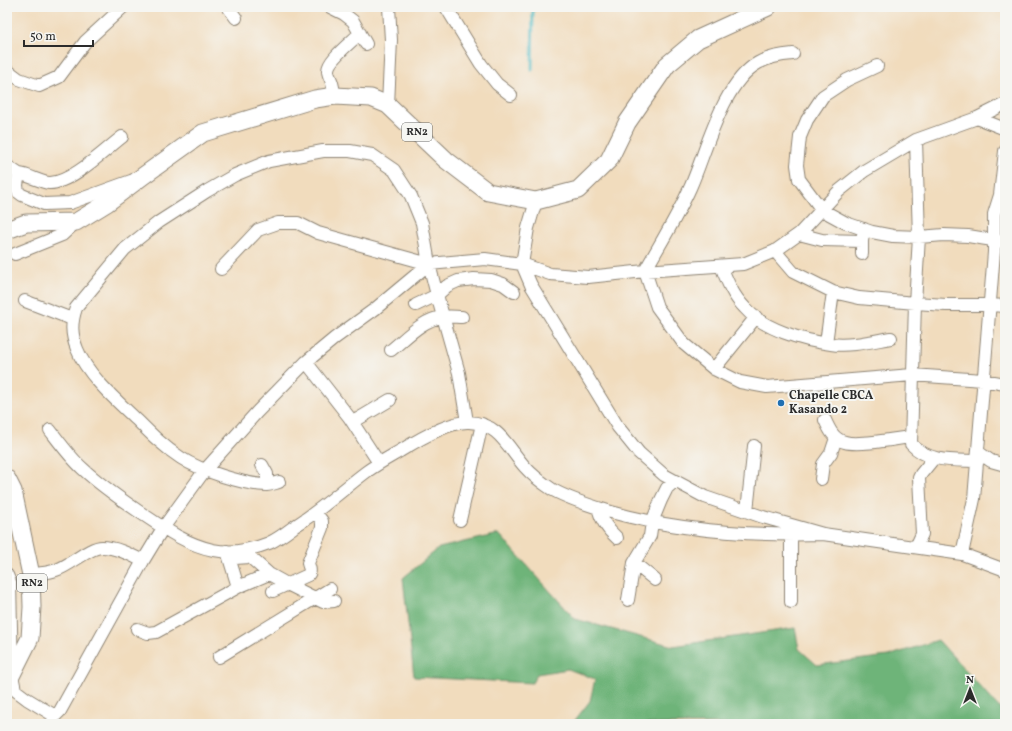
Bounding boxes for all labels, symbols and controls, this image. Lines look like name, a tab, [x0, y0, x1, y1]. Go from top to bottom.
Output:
scale bar	[24, 22, 93, 48]
text: 50 m	[30, 29, 56, 45]
road number: RN2	[402, 123, 432, 141]
place label: Chapelle CBCA Kasando 2	[789, 388, 874, 418]
marker: Chapelle CBCA Kasando 2	[776, 398, 786, 408]
road number: RN2	[17, 574, 47, 592]
north arrow	[950, 669, 990, 709]
text: N	[966, 673, 974, 688]

